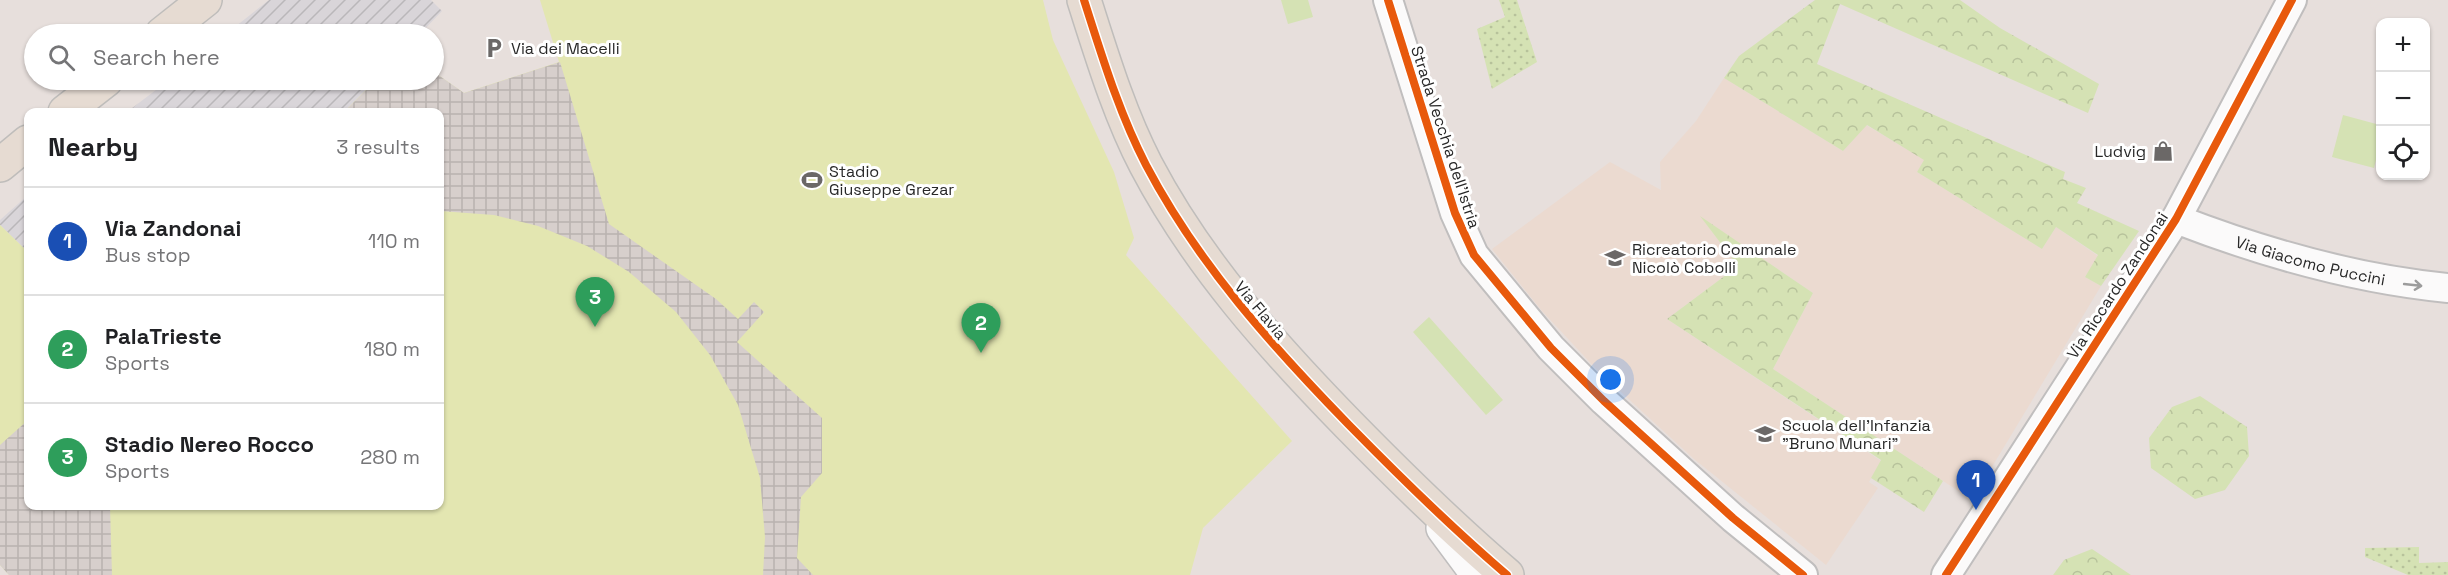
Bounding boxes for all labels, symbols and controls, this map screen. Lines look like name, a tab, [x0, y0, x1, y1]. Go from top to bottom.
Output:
map controls	[2376, 18, 2430, 180]
button: +	[2376, 18, 2430, 72]
search box	[24, 24, 444, 90]
parking icon: Via dei Macelli	[482, 36, 506, 60]
place label: Via dei Macelli	[511, 38, 620, 59]
icon: search	[45, 41, 78, 74]
text: Search here	[93, 43, 220, 71]
street label: Strada Vecchia dell'Istria	[1406, 43, 1485, 231]
button: −	[2376, 72, 2430, 126]
button: locate	[2376, 126, 2430, 180]
text: Nearby	[48, 130, 138, 164]
text: 3 results	[336, 134, 420, 160]
shop icon: Ludvig	[2151, 139, 2175, 163]
place label: Ludvig	[2094, 141, 2146, 162]
place label: Stadio Giuseppe Grezar	[829, 161, 954, 200]
sports icon: Stadio Giuseppe Grezar	[800, 168, 824, 192]
street label: Via Riccardo Zandonai	[2062, 208, 2173, 363]
text: Via Zandonai	[105, 214, 241, 242]
text: 1	[63, 228, 72, 254]
text: 110 m	[368, 228, 420, 254]
street label: Via Giacomo Puccini	[2233, 231, 2387, 290]
place label: Ricreatorio Comunale Nicolò Cobolli	[1632, 239, 1796, 278]
text: Bus stop	[105, 242, 191, 268]
school or university icon: Ricreatorio Comunale Nicolò Cobolli	[1603, 246, 1627, 270]
street label: Via Flavia	[1230, 277, 1291, 344]
pin: 3	[576, 278, 614, 327]
one-way arrow	[2403, 280, 2423, 291]
pin: 2	[962, 304, 1000, 353]
text: PalaTrieste	[105, 322, 222, 350]
text: 2	[62, 336, 73, 362]
text: 180 m	[364, 336, 420, 362]
text: Sports	[105, 350, 170, 376]
your location	[1596, 365, 1625, 394]
place label: Scuola dell'Infanzia "Bruno Munari"	[1782, 415, 1931, 454]
school or university icon: Scuola dell'Infanzia "Bruno Munari"	[1753, 422, 1777, 446]
text: Stadio Nereo Rocco	[105, 430, 314, 458]
text: 3	[61, 444, 74, 470]
text: 280 m	[360, 444, 420, 470]
text: Sports	[105, 458, 170, 484]
pin: 1	[1956, 460, 1996, 510]

